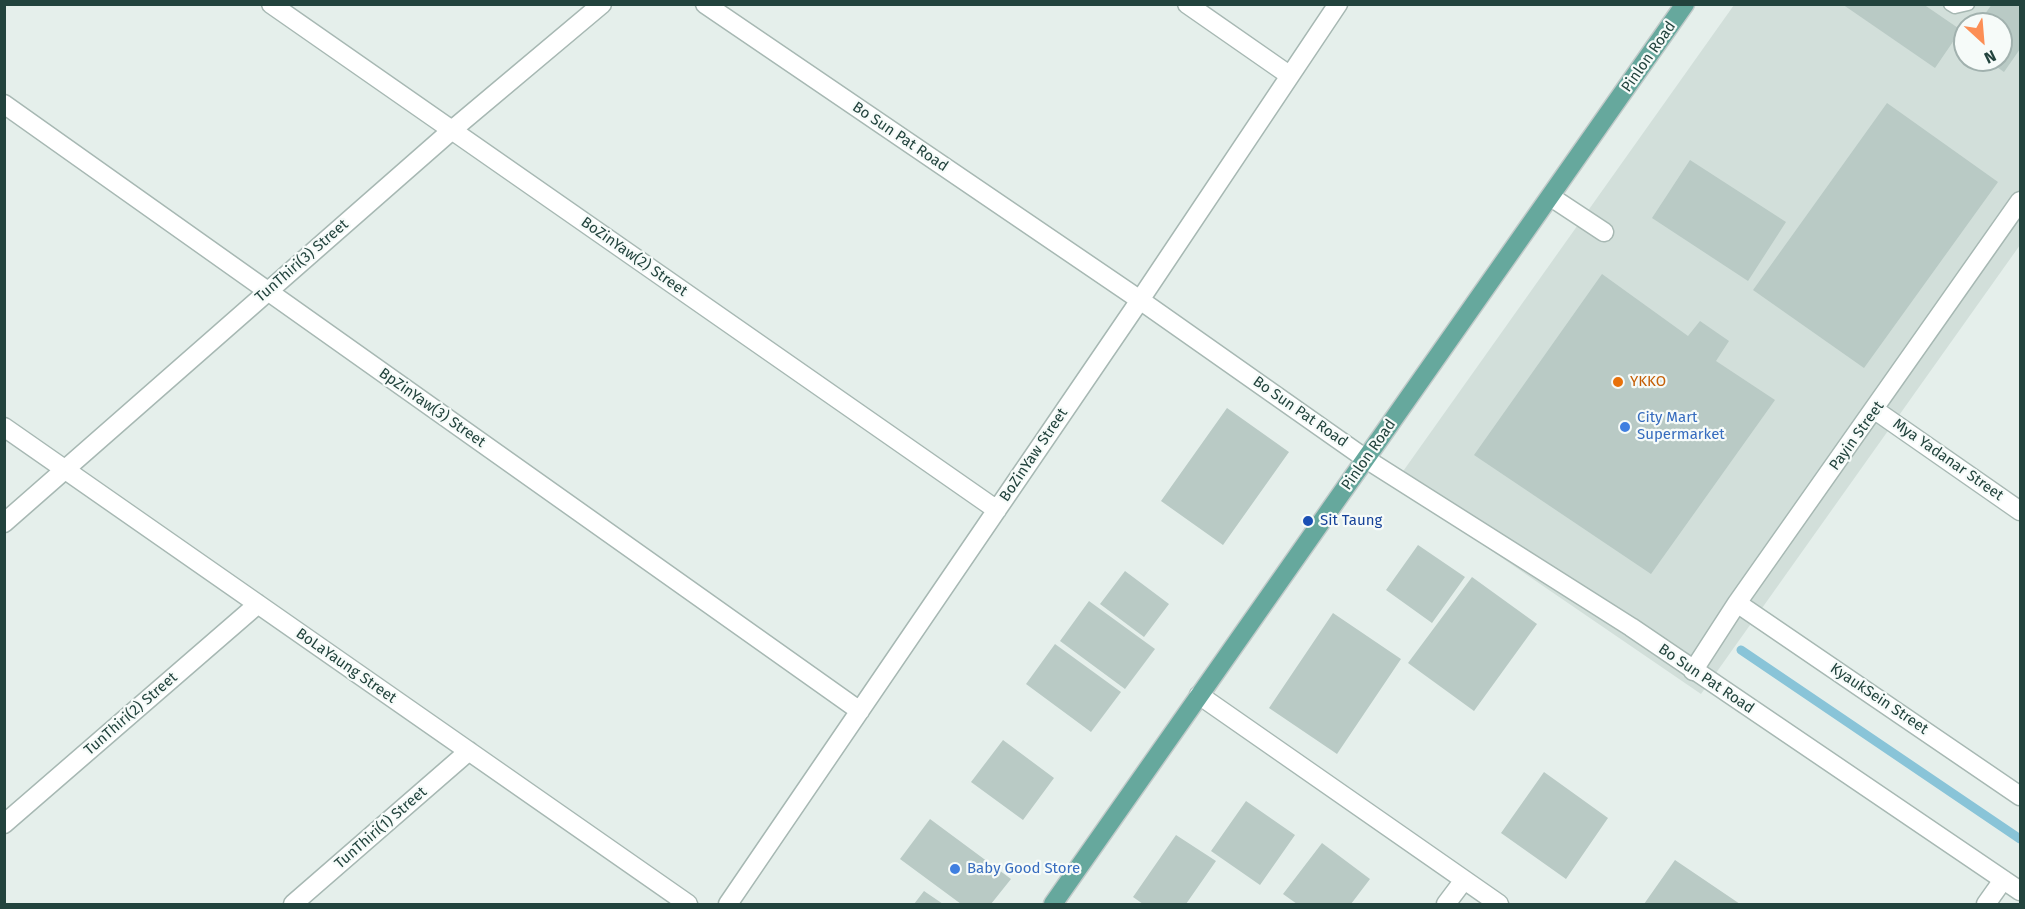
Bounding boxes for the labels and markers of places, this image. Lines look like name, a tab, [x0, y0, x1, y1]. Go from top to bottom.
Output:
place label: YKKO	[1630, 373, 1666, 391]
marker: YKKO	[1611, 375, 1625, 389]
place label: City Mart Supermarket	[1637, 409, 1725, 444]
marker: City Mart Supermarket	[1618, 420, 1632, 434]
place label: Sit Taung	[1320, 512, 1382, 530]
marker: Sit Taung	[1301, 514, 1315, 528]
place label: Baby Good Store	[967, 860, 1080, 878]
marker: Baby Good Store	[948, 862, 962, 876]

